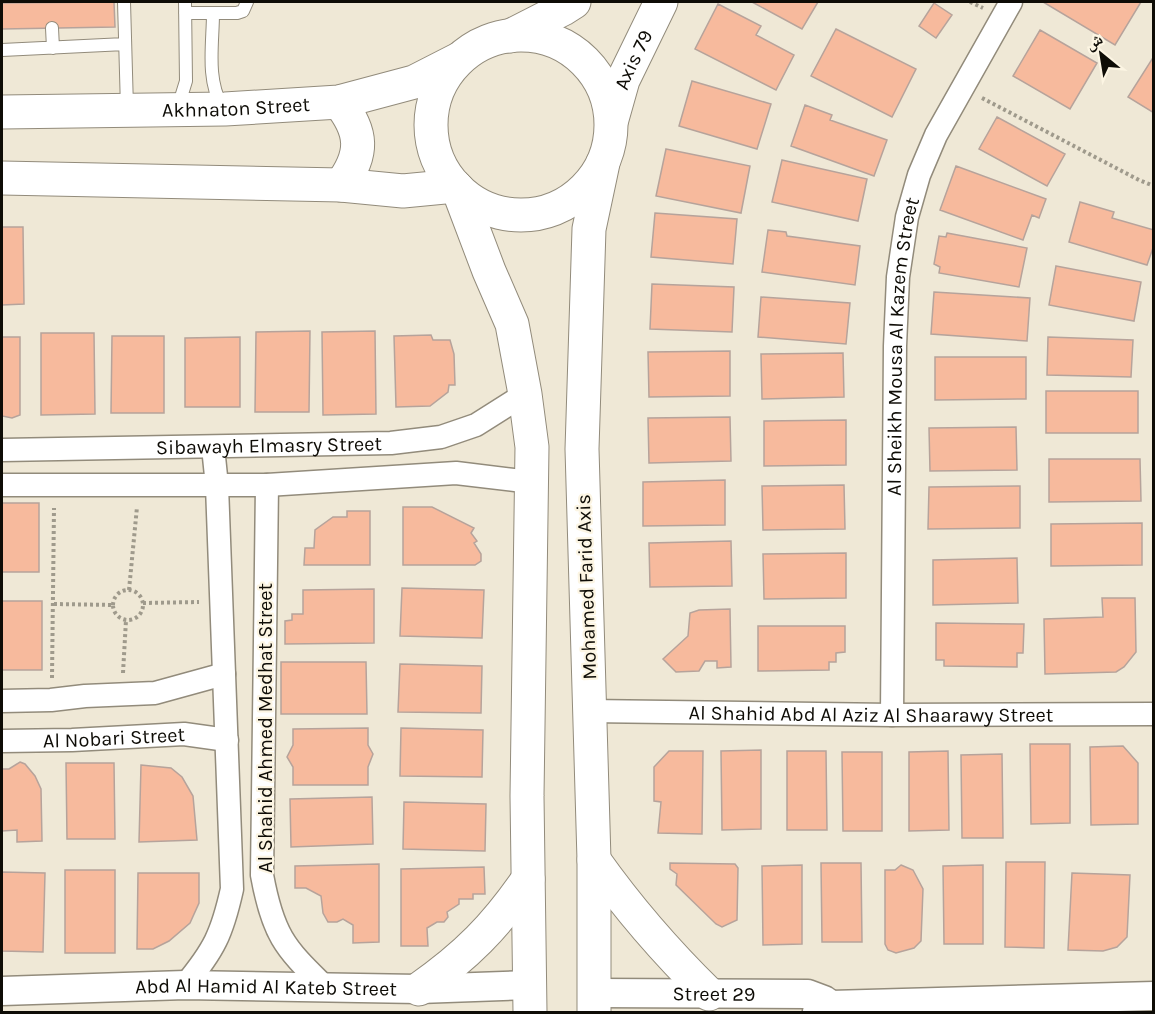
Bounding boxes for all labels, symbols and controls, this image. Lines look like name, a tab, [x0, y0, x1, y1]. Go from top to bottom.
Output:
north arrow	[1071, 24, 1131, 84]
street label: Axis 79	[610, 26, 658, 92]
text: ش	[1082, 29, 1106, 54]
street label: Akhnaton Street	[162, 93, 311, 122]
street label: Al Sheikh Mousa Al Kazem Street	[883, 194, 924, 496]
street label: Sibawayh Elmasry Street	[156, 432, 383, 459]
street label: Mohamed Farid Axis	[572, 494, 601, 680]
street label: Al Shahid Ahmed Medhat Street	[254, 582, 277, 873]
street label: Al Shahid Abd Al Aziz Al Shaarawy Street	[689, 701, 1054, 727]
street label: Al Nobari Street	[43, 723, 186, 752]
street label: Abd Al Hamid Al Kateb Street	[135, 974, 397, 1001]
street label: Street 29	[672, 982, 756, 1006]

